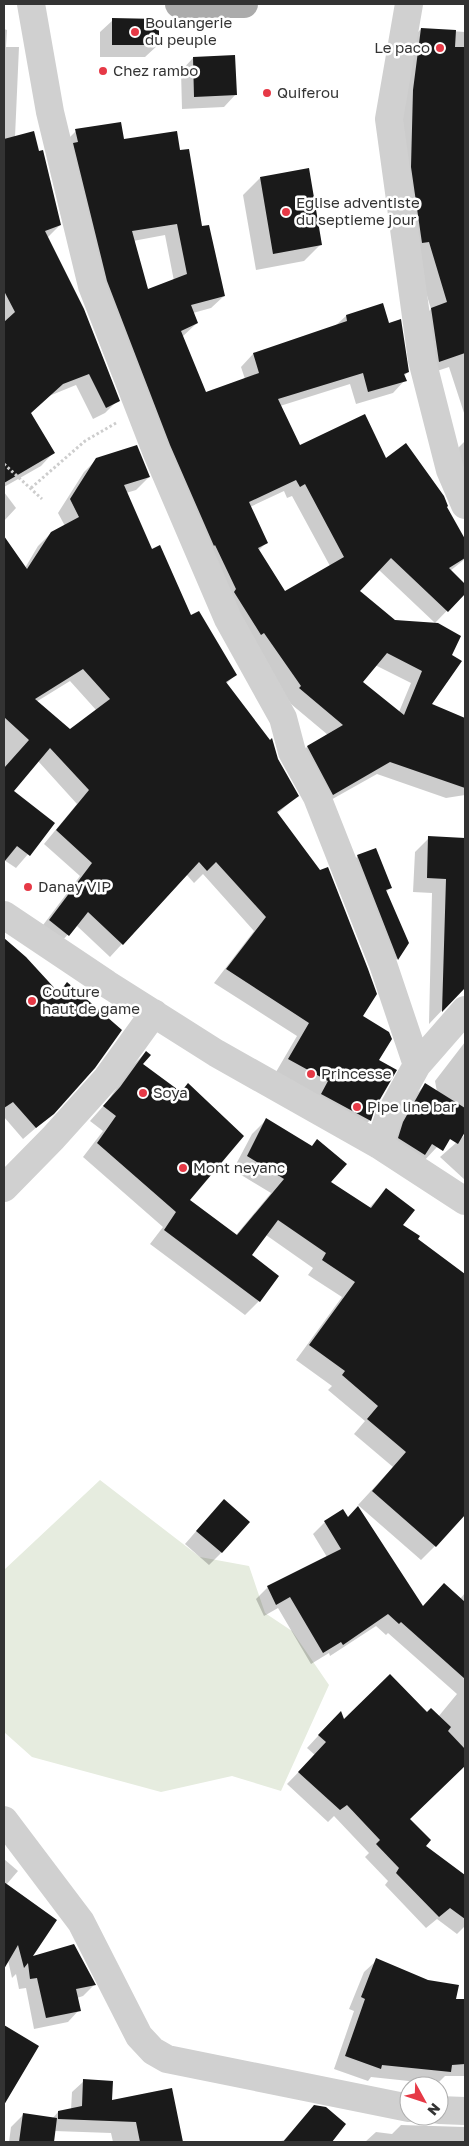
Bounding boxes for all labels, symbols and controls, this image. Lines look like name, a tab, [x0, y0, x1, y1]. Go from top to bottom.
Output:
place label: Boulangerie du peuple	[145, 13, 232, 48]
marker: Boulangerie du peuple	[129, 26, 141, 38]
place label: Le paco	[374, 38, 430, 56]
marker: Le paco	[434, 42, 446, 54]
place label: Chez rambo	[113, 61, 198, 79]
marker: Chez rambo	[97, 65, 109, 77]
place label: Quiferou	[277, 83, 339, 101]
marker: Quiferou	[261, 87, 273, 99]
place label: Eglise adventiste du septieme jour	[296, 193, 420, 228]
marker: Eglise adventiste du septieme jour	[280, 206, 292, 218]
place label: Danay VIP	[38, 877, 111, 895]
marker: Danay VIP	[22, 881, 34, 893]
place label: Couture haut de game	[42, 982, 140, 1017]
marker: Couture haut de game	[26, 995, 38, 1007]
place label: Princesse	[321, 1064, 392, 1082]
marker: Princesse	[305, 1068, 317, 1080]
place label: Soya	[153, 1083, 188, 1101]
marker: Soya	[137, 1087, 149, 1099]
place label: Pipe line bar	[367, 1097, 457, 1115]
marker: Pipe line bar	[351, 1101, 363, 1113]
place label: Mont neyanc	[193, 1158, 285, 1176]
marker: Mont neyanc	[177, 1162, 189, 1174]
north arrow	[399, 2076, 449, 2126]
text: N	[424, 2100, 444, 2119]

